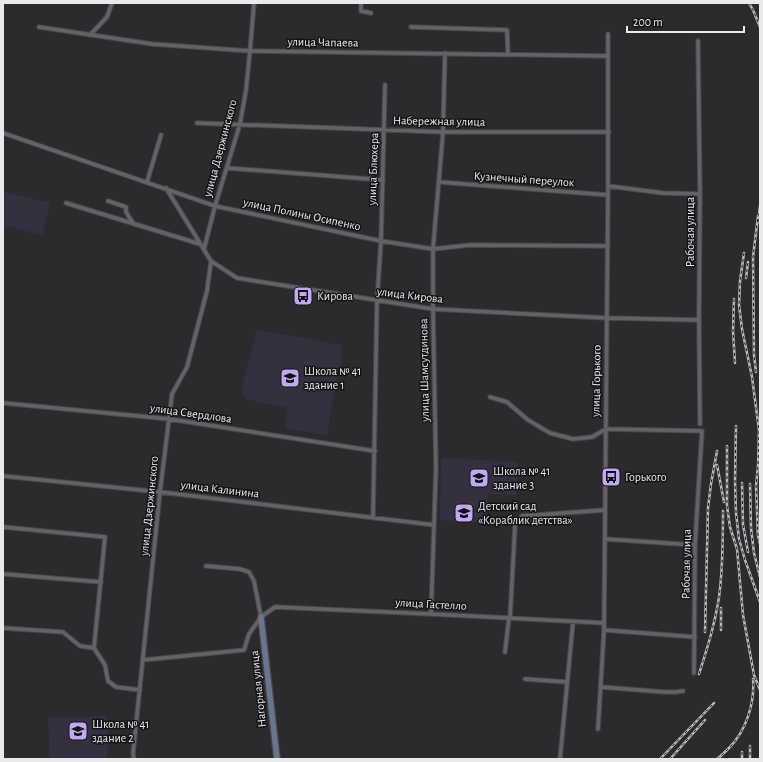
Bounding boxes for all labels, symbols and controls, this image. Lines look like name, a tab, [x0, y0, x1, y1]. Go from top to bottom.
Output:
scale bar	[627, 8, 744, 34]
text: 200 m	[633, 16, 663, 28]
street label: улица Чапаева	[286, 35, 359, 50]
street label: улица Дзержинского	[201, 98, 240, 199]
street label: Набережная улица	[393, 114, 486, 129]
street label: улица Блюхера	[366, 132, 381, 207]
street label: Кузнечный переулок	[473, 170, 575, 190]
street label: улица Полины Осипенко	[241, 195, 362, 233]
street label: Рабочая улица	[684, 196, 697, 267]
bus stop icon: Кирова	[292, 285, 314, 307]
street label: улица Кирова	[375, 285, 444, 306]
place label: Кирова	[317, 290, 354, 302]
street label: улица Шамсутдинова	[417, 318, 432, 423]
street label: улица Горького	[589, 345, 604, 418]
place label: Школа № 41 здание 1	[304, 365, 362, 391]
school or university icon: Школа № 41 здание 1	[279, 367, 301, 389]
street label: улица Свердлова	[148, 401, 233, 426]
street label: улица Дзержинского	[138, 455, 161, 558]
place label: Школа № 41 здание 3	[493, 465, 551, 491]
bus stop icon: Горького	[600, 466, 622, 488]
school or university icon: Школа № 41 здание 3	[468, 467, 490, 489]
place label: Горького	[625, 471, 667, 483]
street label: улица Калинина	[179, 478, 260, 501]
place label: Детский сад «Кораблик детства»	[478, 500, 573, 526]
school or university icon: Детский сад «Кораблик детства»	[453, 502, 475, 524]
street label: Рабочая улица	[679, 528, 694, 599]
street label: улица Гастелло	[394, 596, 467, 613]
street label: Нагорная улица	[248, 649, 269, 728]
place label: Школа № 41 здание 2	[92, 718, 150, 744]
school or university icon: Школа № 41 здание 2	[67, 720, 89, 742]

